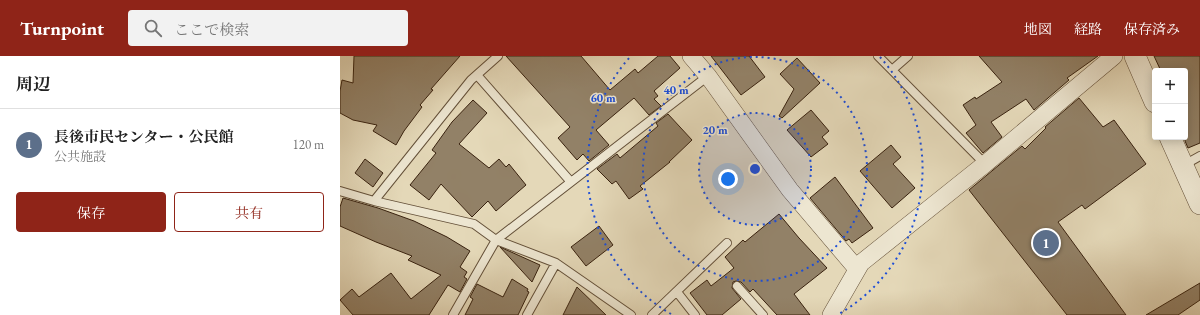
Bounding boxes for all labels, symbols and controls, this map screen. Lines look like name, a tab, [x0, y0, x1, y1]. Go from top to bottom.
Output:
search box	[128, 10, 408, 46]
text: Turnpoint	[20, 16, 104, 41]
icon: search	[142, 17, 164, 39]
text: ここで検索	[174, 20, 249, 39]
text: 地図	[1024, 20, 1052, 38]
text: 経路	[1074, 20, 1102, 38]
text: 保存済み	[1124, 20, 1180, 38]
map controls	[1152, 68, 1188, 140]
button: +	[1152, 68, 1188, 104]
text: 周辺	[16, 73, 50, 95]
text: 40 m	[663, 82, 689, 98]
text: 60 m	[590, 90, 616, 106]
button: −	[1152, 104, 1188, 140]
text: 20 m	[702, 122, 728, 138]
text: 長後市民センター・公民館	[54, 127, 233, 146]
text: 1	[26, 136, 32, 153]
text: 120 m	[293, 136, 324, 153]
text: 公共施設	[54, 148, 106, 165]
centre of rings	[748, 162, 762, 176]
your location	[718, 169, 738, 189]
button: 保存	[16, 192, 166, 232]
button: 共有	[174, 192, 324, 232]
pin: 1	[1033, 228, 1059, 258]

